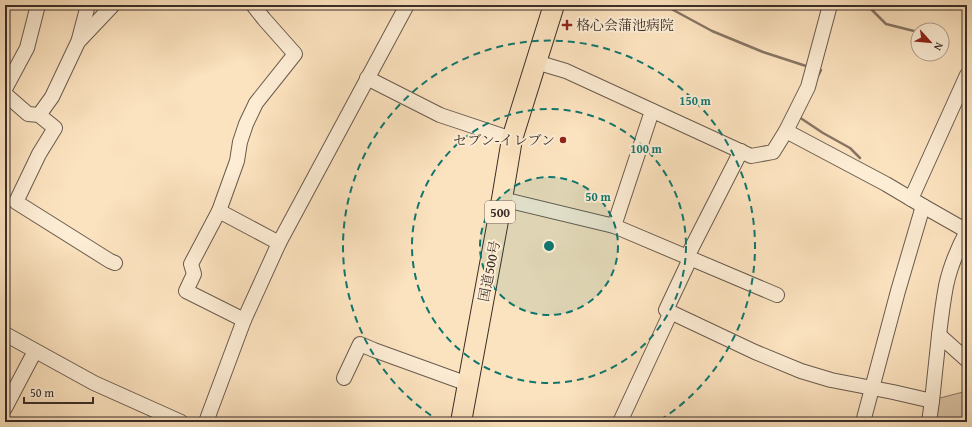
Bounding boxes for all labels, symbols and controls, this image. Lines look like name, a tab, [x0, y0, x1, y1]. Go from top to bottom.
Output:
place label: 格心会蒲池病院	[576, 15, 674, 35]
marker: 格心会蒲池病院	[561, 19, 573, 31]
north arrow	[910, 22, 950, 62]
text: N	[930, 40, 948, 54]
text: 150 m	[679, 92, 712, 109]
place label: セブン-イレブン	[453, 130, 555, 150]
marker: セブン-イレブン	[558, 135, 568, 145]
text: 100 m	[630, 140, 663, 157]
text: 50 m	[585, 188, 611, 205]
road number: 500	[485, 201, 515, 223]
street label: 国道500号	[473, 239, 505, 303]
centre of rings	[542, 239, 556, 253]
scale bar	[24, 379, 93, 405]
text: 50 m	[30, 384, 54, 401]

